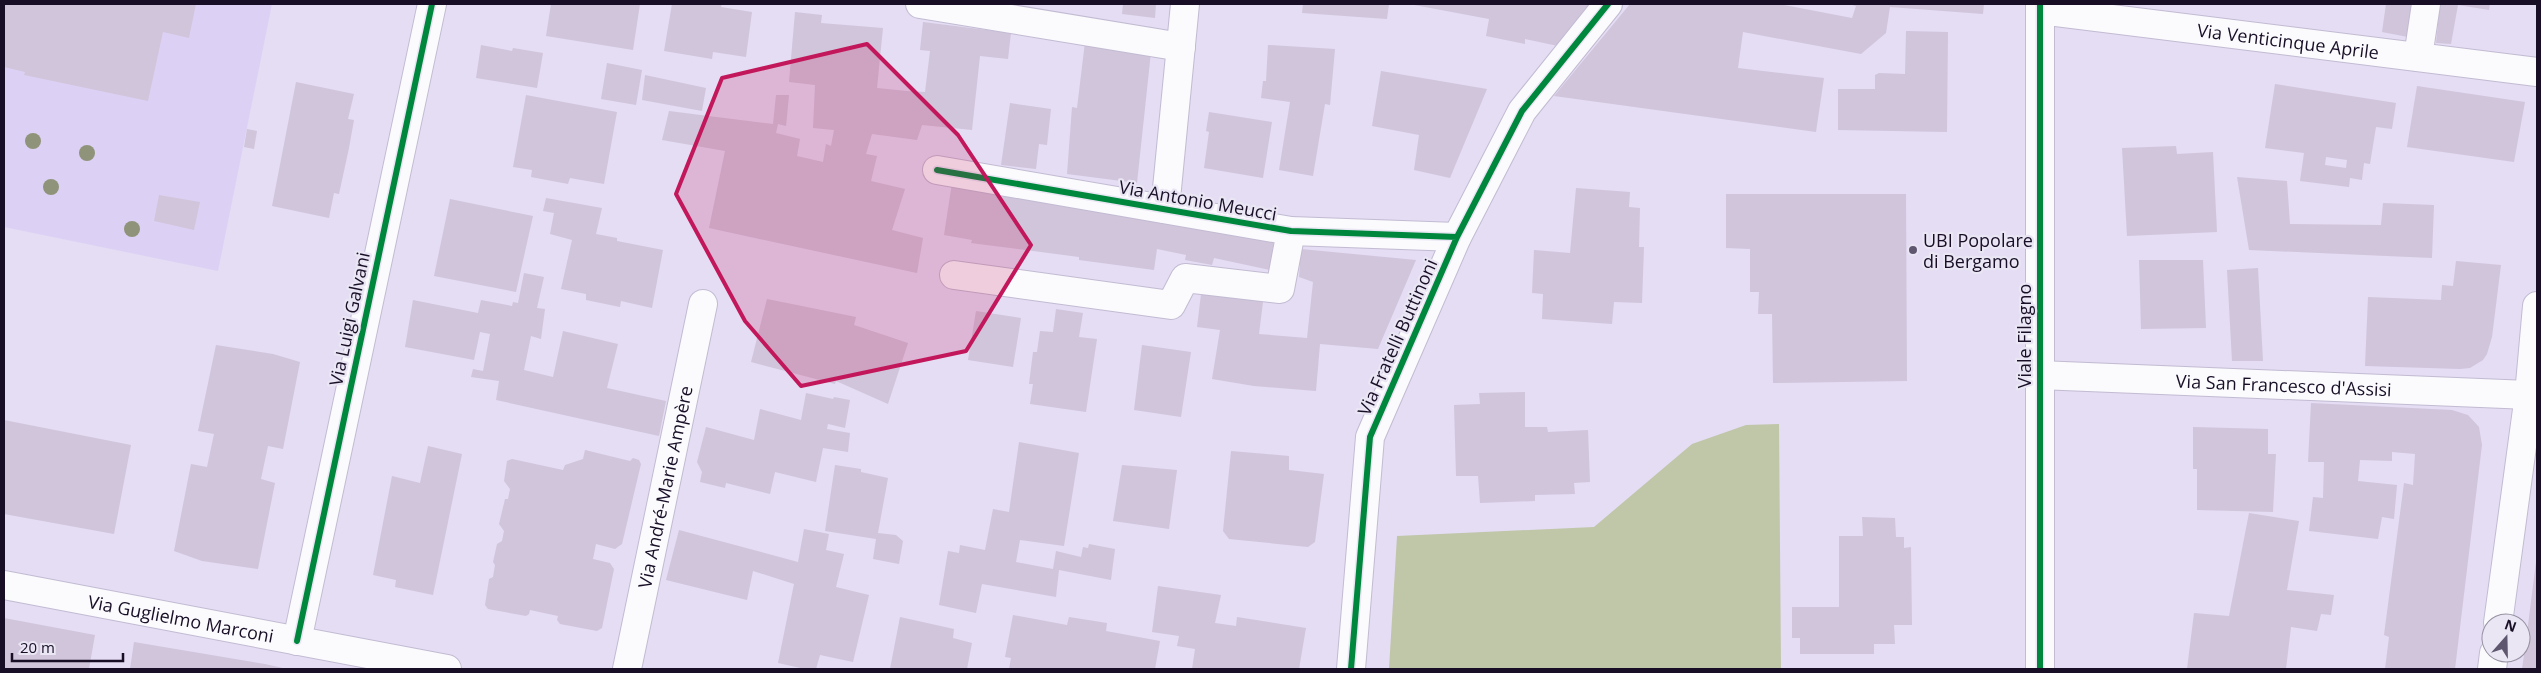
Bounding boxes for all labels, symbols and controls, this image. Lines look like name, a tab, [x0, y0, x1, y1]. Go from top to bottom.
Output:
street label: Via Venticinque Aprile	[2196, 18, 2380, 64]
street label: Via Antonio Meucci	[1117, 174, 1279, 226]
place label: UBI Popolare di Bergamo	[1923, 228, 2033, 273]
marker: UBI Popolare di Bergamo	[1907, 244, 1919, 256]
street label: Via Luigi Galvani	[323, 250, 375, 388]
street label: Via Fratelli Buttinoni	[1352, 255, 1442, 419]
street label: Viale Filagno	[2012, 284, 2036, 388]
street label: Via San Francesco d'Assisi	[2175, 369, 2392, 401]
street label: Via André-Marie Ampère	[632, 383, 698, 590]
street label: Via Guglielmo Marconi	[86, 589, 276, 648]
north arrow	[2481, 613, 2531, 663]
text: N	[2502, 614, 2519, 636]
scale bar	[12, 630, 124, 662]
text: 20 m	[20, 637, 55, 657]

